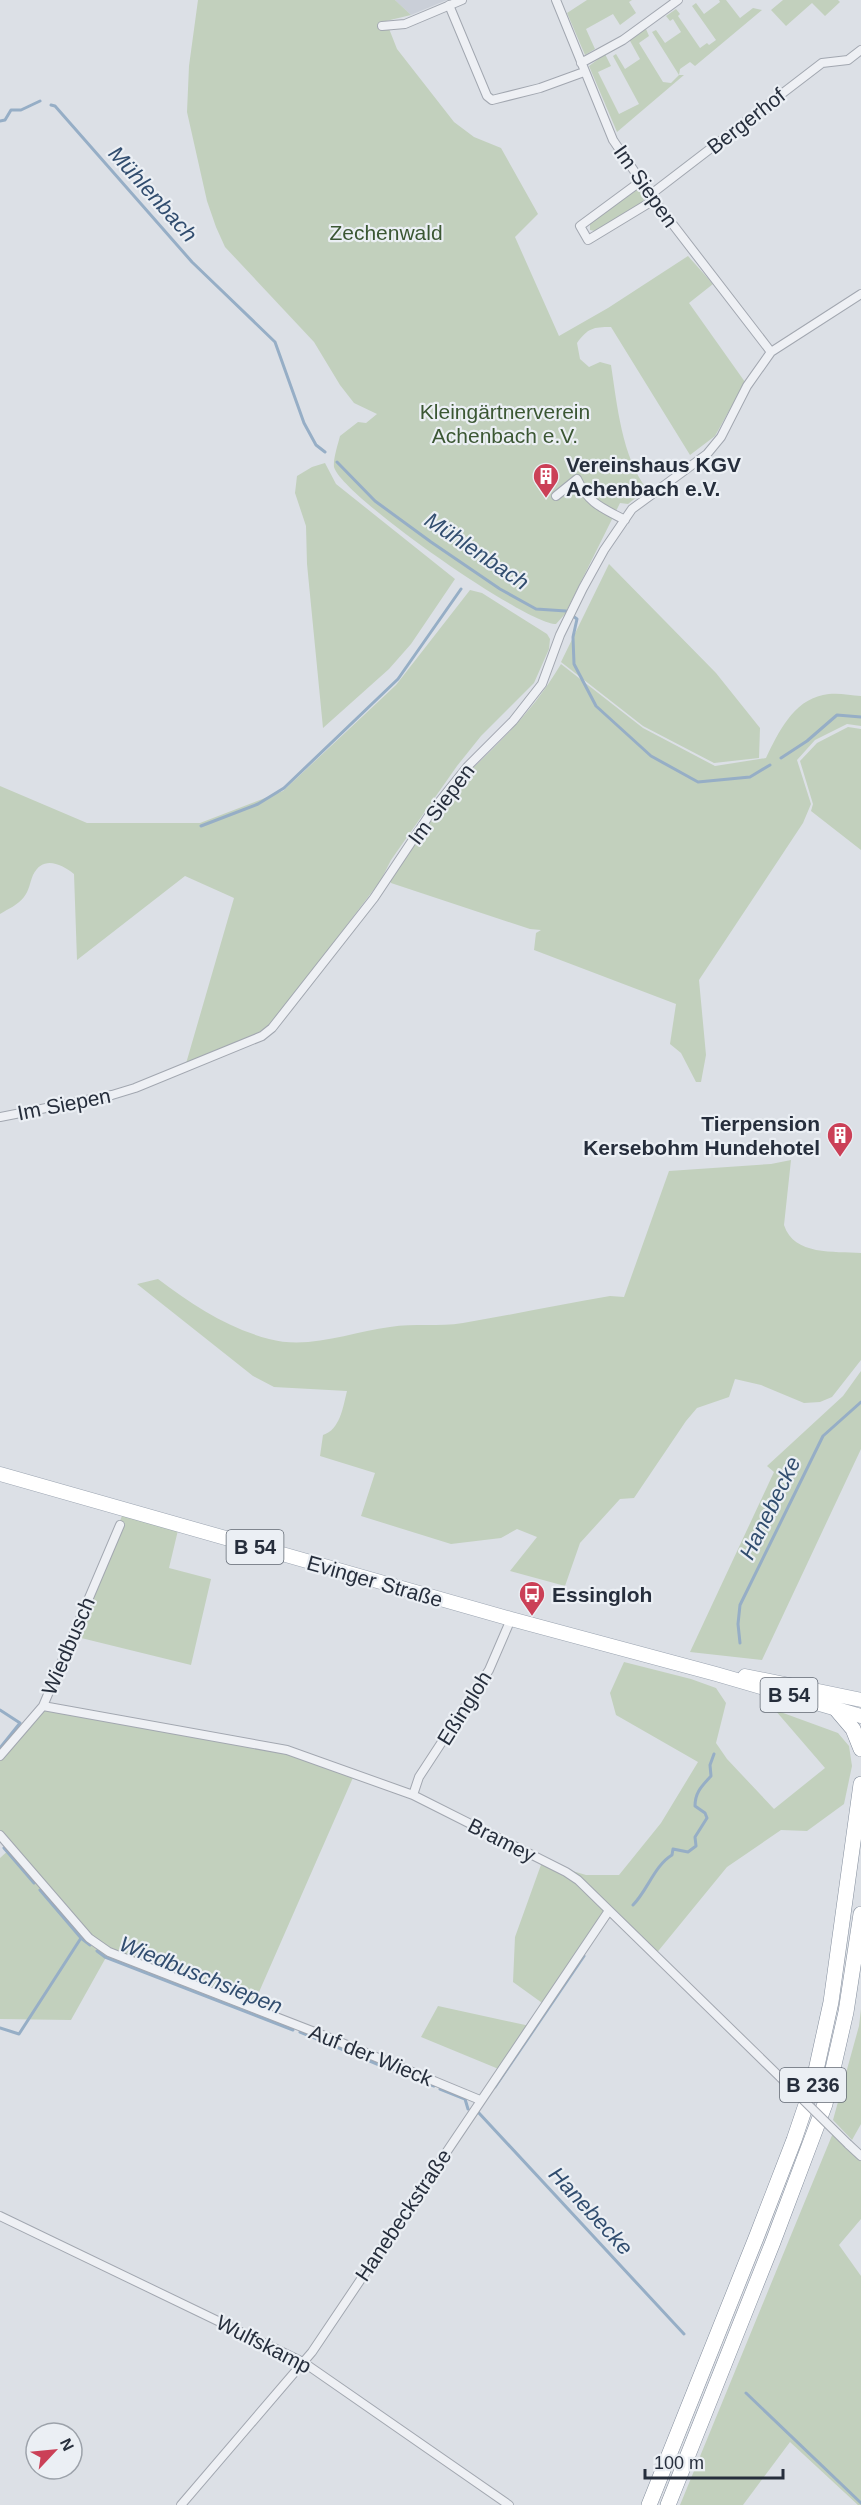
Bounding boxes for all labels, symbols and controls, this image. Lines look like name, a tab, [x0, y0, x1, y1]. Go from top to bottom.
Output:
street label: Bergerhof	[703, 83, 790, 158]
water label: Mühlenbach	[104, 141, 202, 247]
street label: Im Siepen	[609, 141, 683, 231]
park label: Zechenwald	[329, 221, 443, 244]
park label: Kleingärtnerverein Achenbach e.V.	[420, 400, 590, 447]
place label: Vereinshaus KGV Achenbach e.V.	[566, 453, 741, 500]
building icon: Vereinshaus KGV Achenbach e.V.	[531, 461, 561, 499]
water label: Mühlenbach	[420, 507, 534, 595]
street label: Im Siepen	[403, 759, 479, 849]
street label: Im Siepen	[15, 1084, 113, 1124]
place label: Tierpension Kersebohm Hundehotel	[583, 1112, 820, 1159]
building icon: Tierpension Kersebohm Hundehotel	[825, 1120, 855, 1158]
water label: Hanebecke	[734, 1452, 806, 1564]
road number: B 54	[226, 1530, 284, 1564]
street label: Evinger Straße	[305, 1551, 445, 1611]
bus stop icon: Essingloh	[517, 1579, 547, 1617]
place label: Essingloh	[552, 1583, 652, 1606]
street label: Wiedbusch	[37, 1594, 99, 1698]
street label: Eßingloh	[432, 1667, 496, 1749]
road number: B 54	[760, 1678, 818, 1712]
street label: Bramey	[465, 1813, 540, 1867]
water label: Wiedbuschsiepen	[116, 1931, 286, 2019]
street label: Auf der Wieck	[306, 2020, 436, 2090]
road number: B 236	[780, 2068, 846, 2102]
street label: Hanebeckstraße	[350, 2145, 456, 2285]
water label: Hanebecke	[544, 2162, 638, 2260]
street label: Wulfskamp	[213, 2310, 315, 2378]
north arrow	[24, 2421, 84, 2481]
text: N	[57, 2436, 77, 2454]
scale bar	[645, 2442, 783, 2480]
text: 100 m	[654, 2453, 704, 2473]

